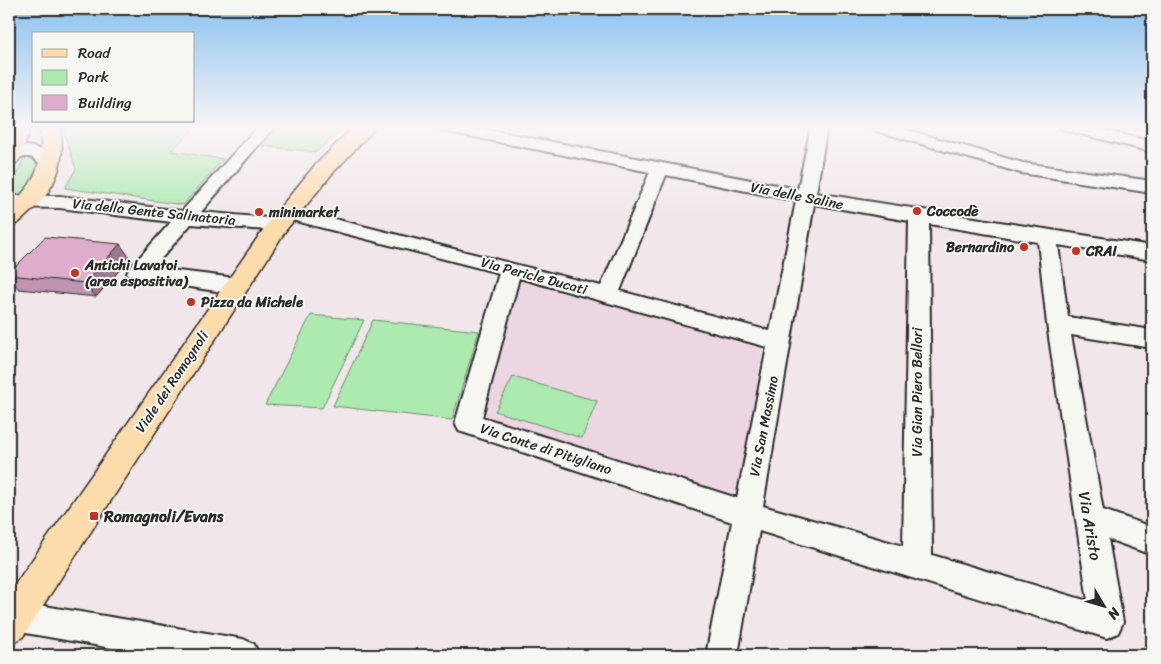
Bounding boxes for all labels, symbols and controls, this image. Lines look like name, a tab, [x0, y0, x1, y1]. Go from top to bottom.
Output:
legend	[32, 32, 195, 122]
text: Road	[78, 40, 111, 66]
text: Park	[78, 64, 109, 90]
text: Building	[78, 90, 132, 116]
street label: Via delle Saline	[748, 175, 846, 217]
street label: Via della Gente Salinatoria	[71, 191, 237, 233]
place label: Coccodè	[926, 199, 979, 224]
place label: minimarket	[268, 200, 340, 225]
marker: Coccodè	[911, 205, 923, 217]
marker: minimarket	[253, 206, 265, 218]
place label: Bernardino	[946, 235, 1015, 260]
place label: CRAI	[1085, 239, 1117, 264]
marker: Bernardino	[1018, 241, 1030, 253]
marker: CRAI	[1070, 245, 1082, 257]
street label: Via Pericle Ducati	[478, 250, 591, 302]
place label: Antichi Lavatoi (area espositiva)	[84, 253, 189, 294]
marker: Antichi Lavatoi (area espositiva)	[69, 267, 81, 279]
place label: Pizza da Michele	[201, 290, 303, 315]
marker: Pizza da Michele	[185, 296, 197, 308]
street label: Viale dei Romagnoli	[129, 325, 216, 438]
street label: Via Gian Piero Bellori	[905, 326, 930, 457]
street label: Via San Massimo	[742, 374, 786, 478]
street label: Via Conte di Pitigliano	[477, 416, 615, 482]
street label: Via Aristo	[1070, 489, 1110, 563]
place label: Romagnoli/Evans	[103, 502, 224, 531]
marker: Romagnoli/Evans	[88, 510, 100, 522]
north arrow	[1078, 582, 1128, 632]
text: N	[1101, 601, 1127, 625]

